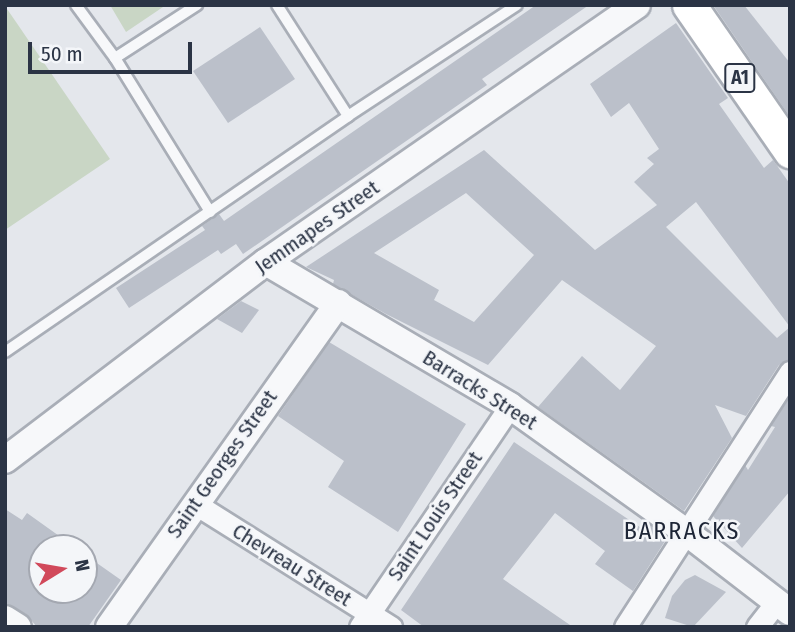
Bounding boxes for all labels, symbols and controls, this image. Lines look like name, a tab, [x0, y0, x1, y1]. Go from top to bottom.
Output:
scale bar	[32, 28, 196, 72]
text: 50 m	[41, 41, 83, 67]
road number: A1	[724, 62, 756, 94]
street label: Jemmapes Street	[250, 175, 384, 279]
street label: Barracks Street	[418, 345, 542, 435]
street label: Saint Georges Street	[162, 385, 282, 543]
street label: Saint Louis Street	[382, 447, 488, 585]
street label: Chevreau Street	[228, 518, 356, 612]
district label: BARRACKS	[625, 518, 739, 546]
north arrow	[28, 534, 98, 604]
text: N	[70, 557, 95, 573]

